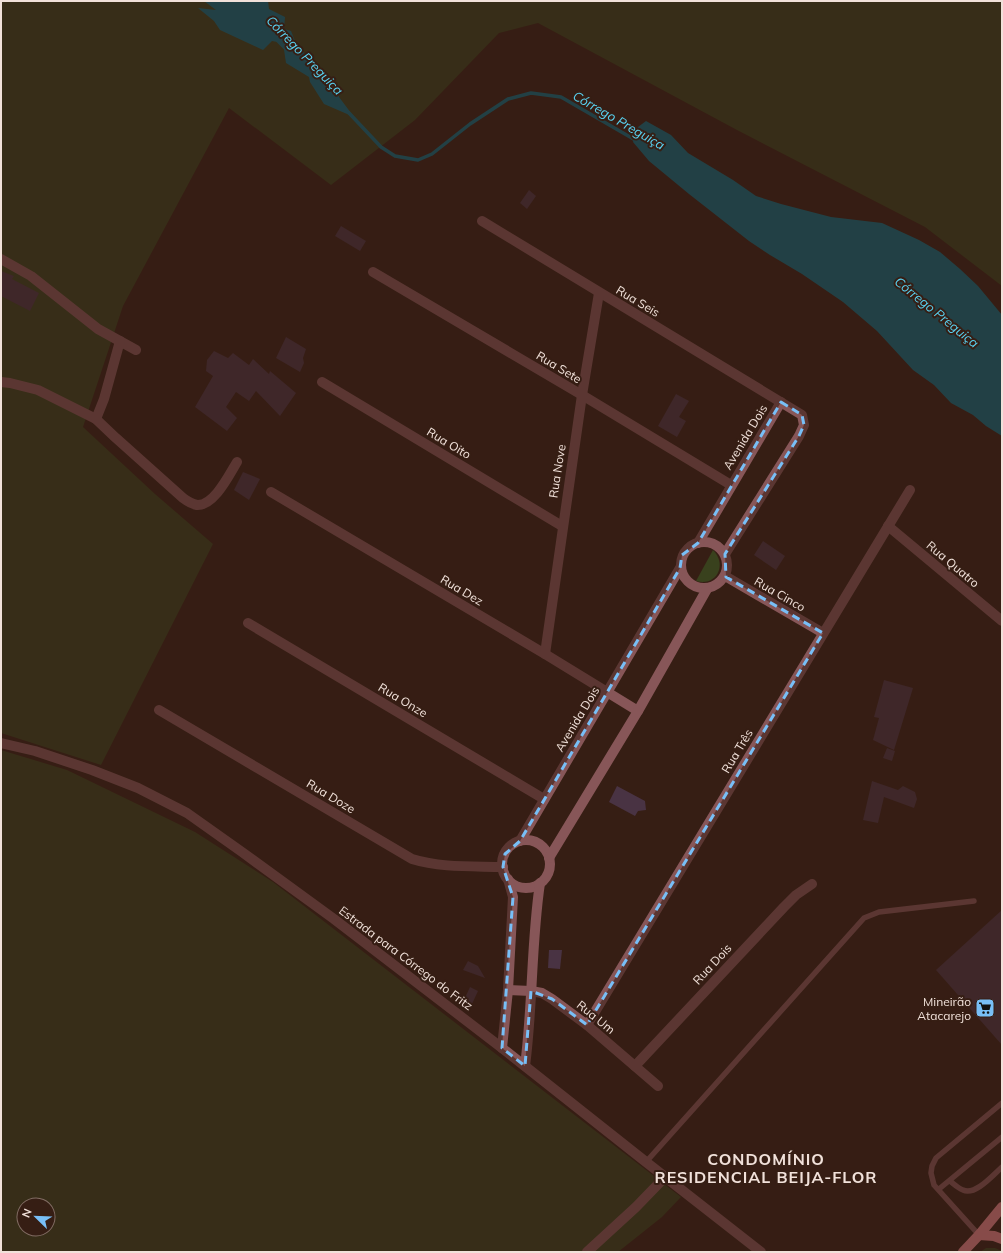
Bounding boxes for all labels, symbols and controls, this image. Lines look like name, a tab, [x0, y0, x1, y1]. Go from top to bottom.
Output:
water label: Córrego Preguiça	[263, 12, 347, 98]
water label: Córrego Preguiça	[570, 87, 668, 153]
water label: Córrego Preguiça	[892, 273, 982, 351]
street label: Rua Seis	[613, 282, 663, 320]
street label: Rua Sete	[534, 348, 584, 386]
street label: Avenida Dois	[720, 402, 770, 472]
street label: Rua Oito	[424, 424, 474, 462]
street label: Rua Nove	[545, 443, 569, 499]
street label: Rua Quatro	[924, 538, 983, 590]
street label: Rua Dez	[438, 571, 486, 609]
street label: Rua Cinco	[752, 573, 808, 615]
street label: Rua Onze	[376, 680, 430, 720]
street label: Avenida Dois	[552, 684, 602, 754]
street label: Rua Três	[718, 726, 756, 776]
street label: Rua Doze	[304, 776, 358, 816]
street label: Estrada para Córrego do Fritz	[336, 903, 476, 1013]
street label: Rua Dois	[689, 940, 735, 987]
place label: Mineirão Atacarejo	[917, 994, 971, 1023]
street label: Rua Um	[574, 997, 618, 1037]
supermarket icon: Mineirão Atacarejo	[974, 997, 996, 1019]
district label: CONDOMÍNIO RESIDENCIAL BEIJA-FLOR	[654, 1149, 878, 1187]
north arrow	[16, 1197, 56, 1237]
text: N	[19, 1207, 35, 1220]

